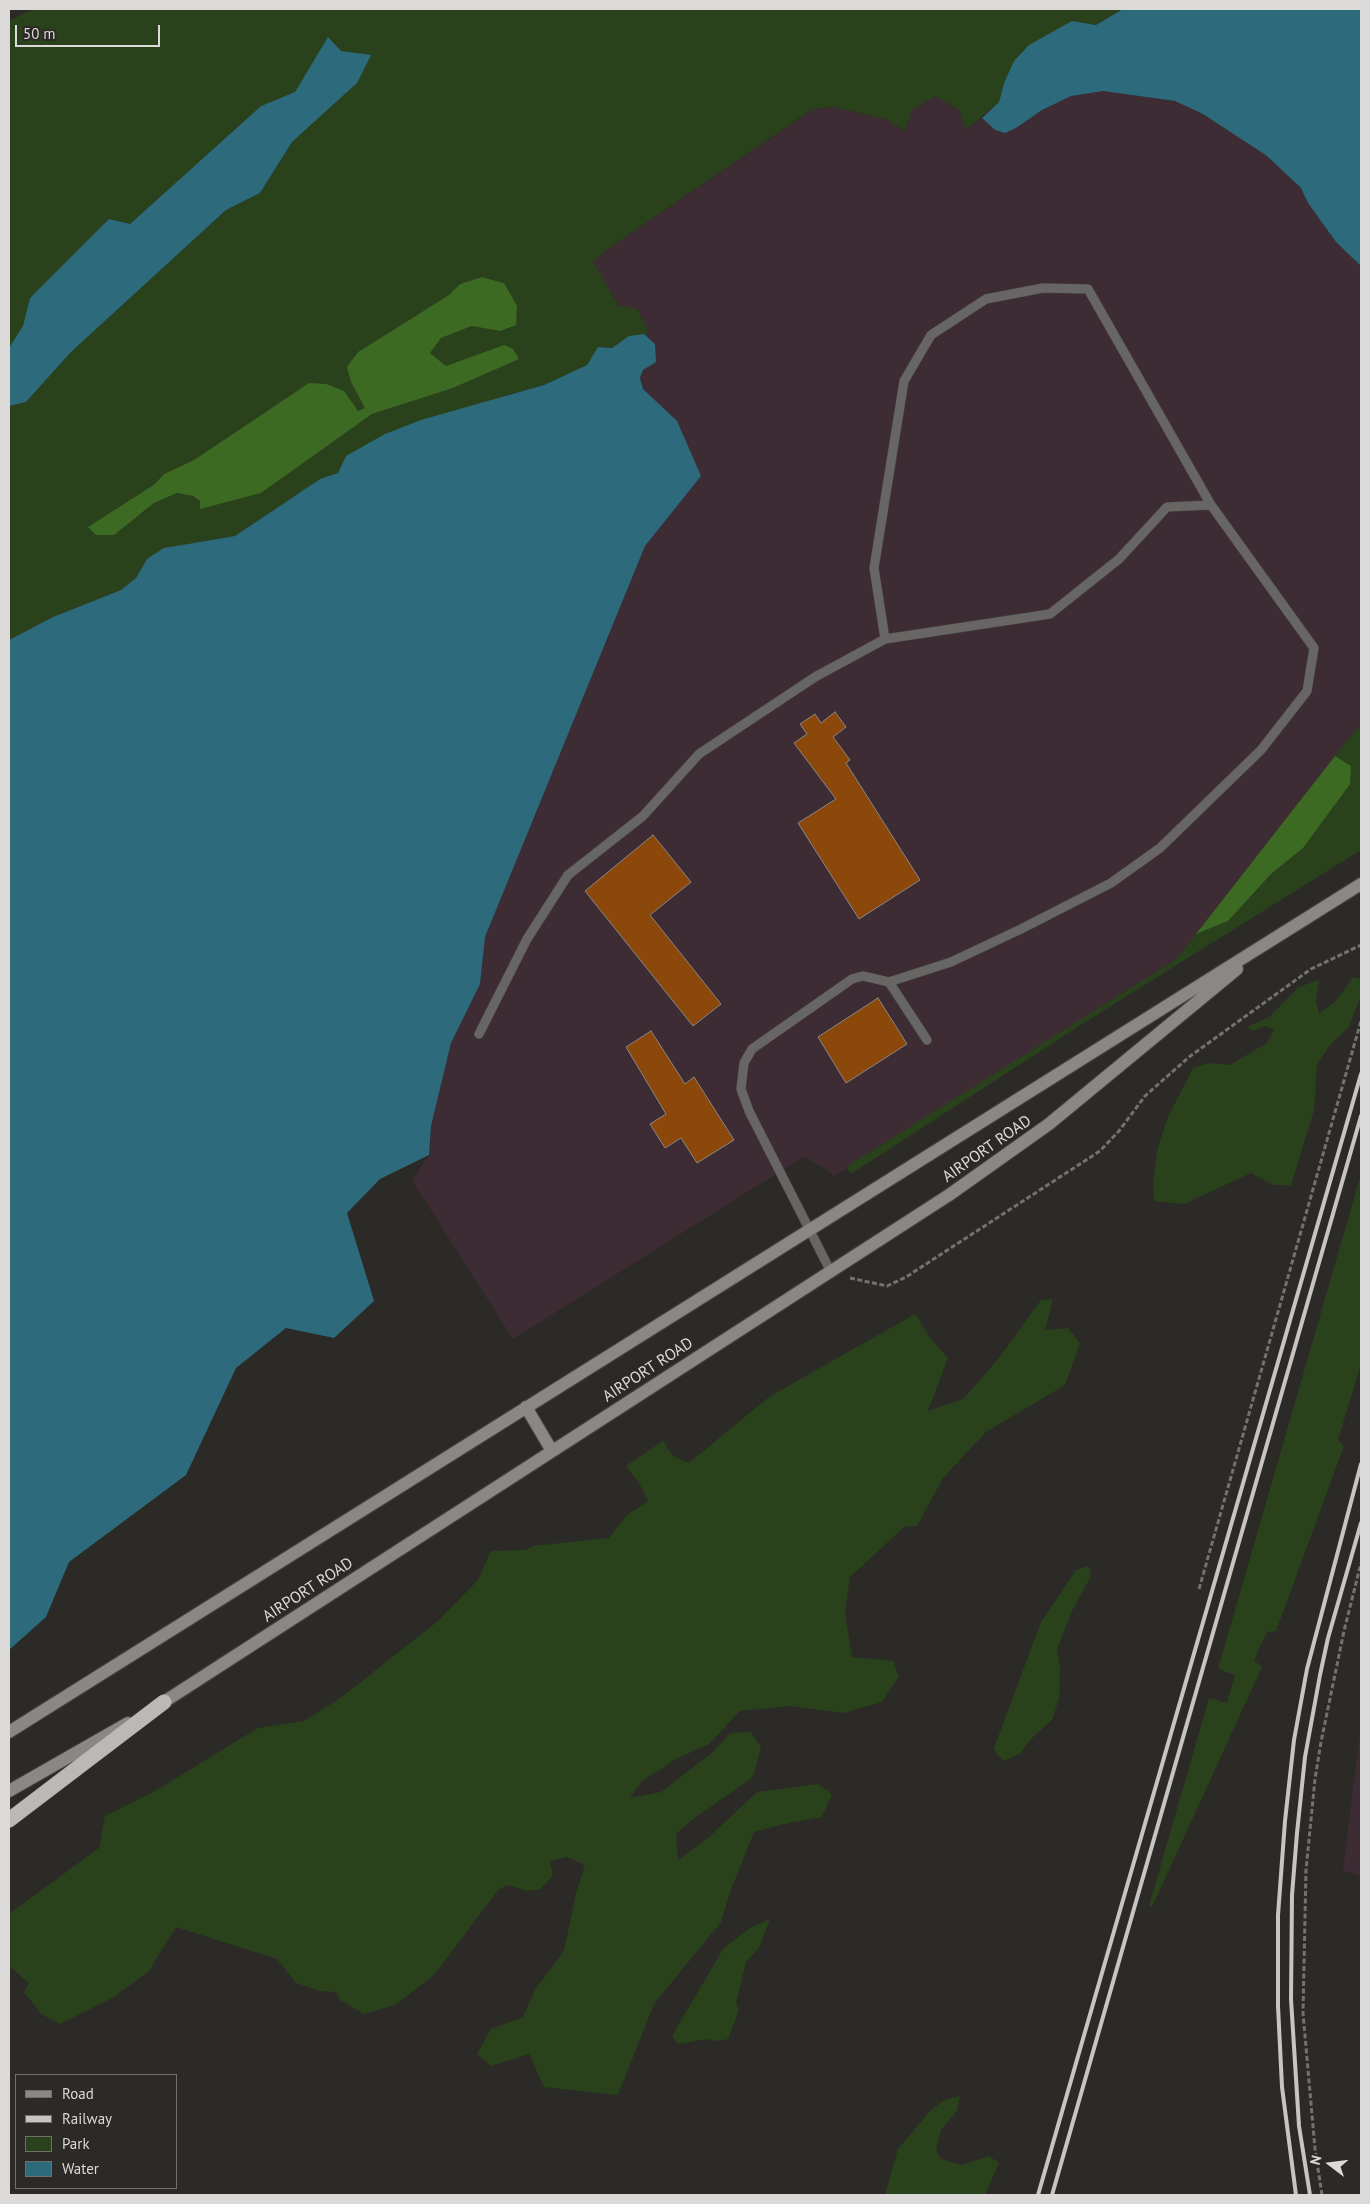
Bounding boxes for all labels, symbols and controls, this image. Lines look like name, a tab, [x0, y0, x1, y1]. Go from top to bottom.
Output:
scale bar	[18, 15, 162, 47]
text: 50 m	[23, 24, 56, 43]
street label: AIRPORT ROAD	[939, 1111, 1035, 1187]
street label: AIRPORT ROAD	[599, 1334, 697, 1406]
street label: AIRPORT ROAD	[259, 1554, 357, 1626]
legend	[15, 2074, 178, 2189]
text: Road	[62, 2084, 94, 2103]
text: Railway	[62, 2109, 112, 2128]
text: Park	[62, 2134, 90, 2153]
north arrow	[1305, 2139, 1355, 2189]
text: N	[1306, 2153, 1325, 2167]
text: Water	[62, 2159, 99, 2178]

